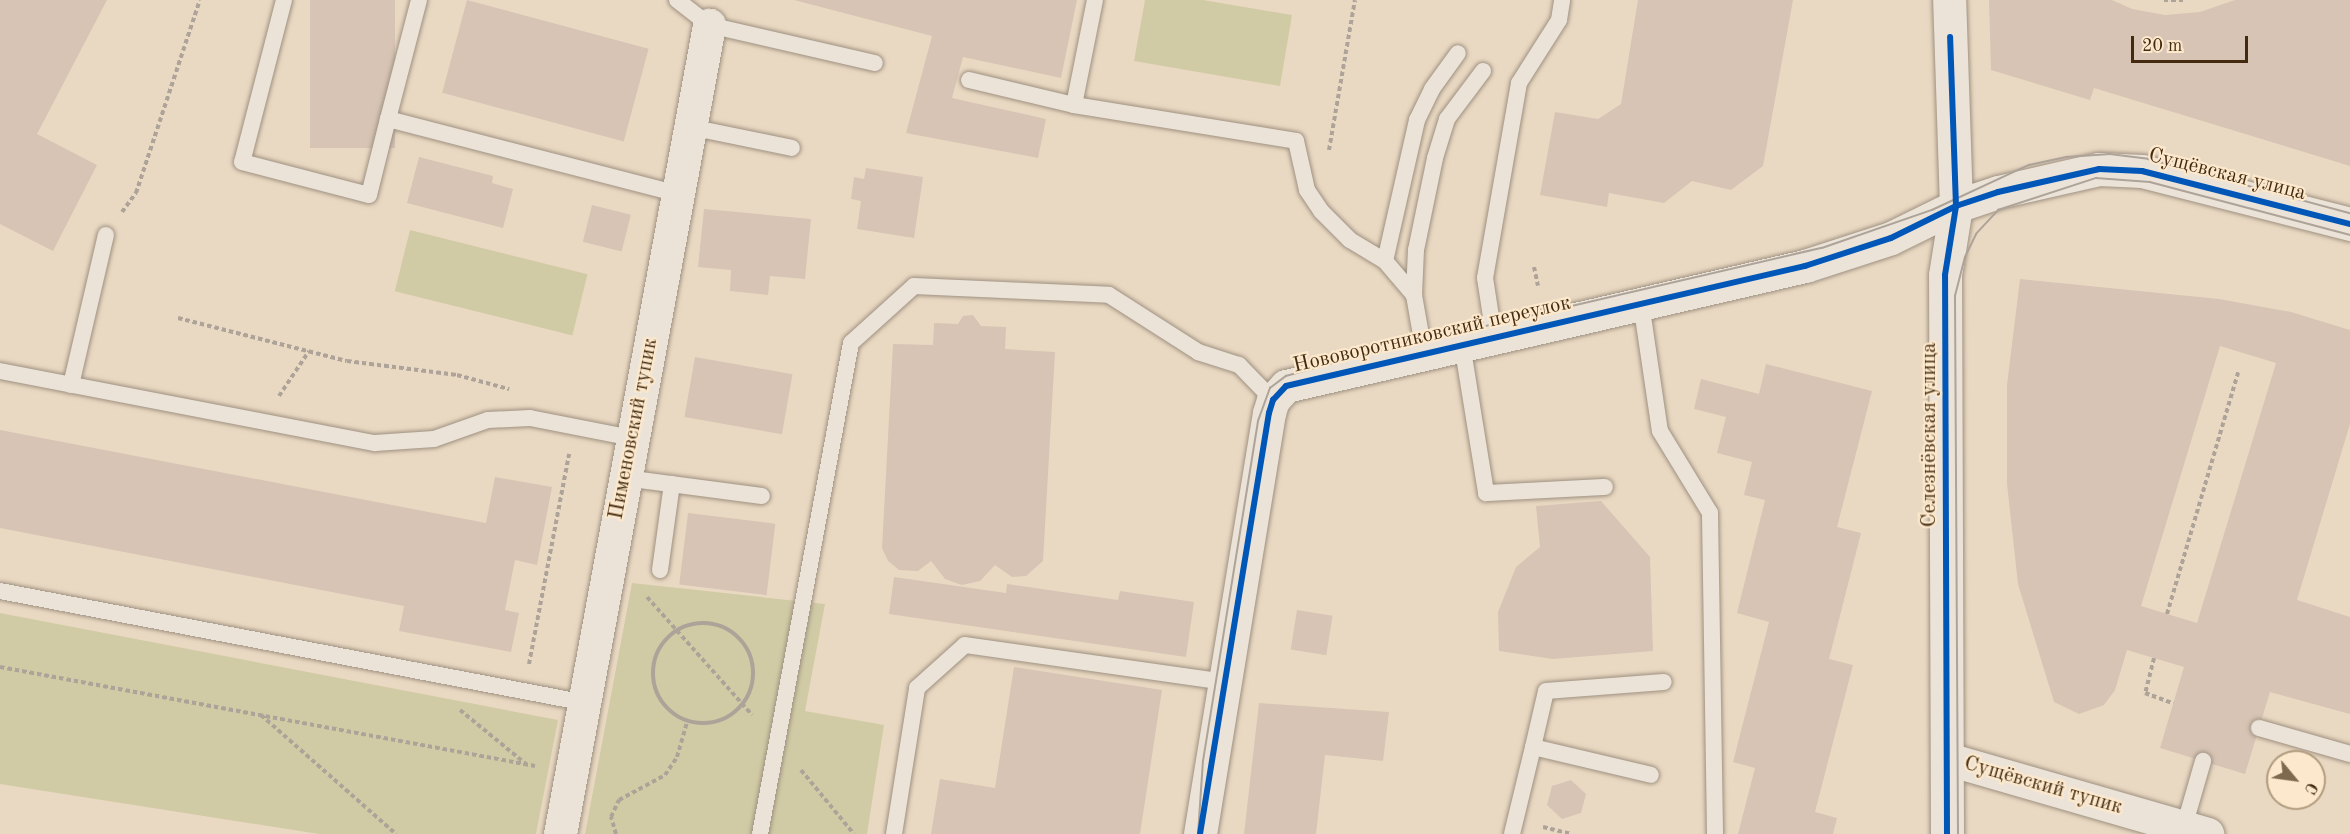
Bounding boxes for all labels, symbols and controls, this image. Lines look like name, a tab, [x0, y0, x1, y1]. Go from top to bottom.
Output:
scale bar	[2134, 24, 2251, 62]
text: 20 m	[2142, 37, 2182, 55]
street label: Сущёвская улица	[2146, 143, 2308, 207]
street label: Нововоротниковский переулок	[1291, 291, 1573, 379]
street label: Пименовский тупик	[604, 336, 664, 522]
street label: Селезнёвская улица	[1917, 343, 1943, 527]
north arrow	[2266, 750, 2326, 810]
street label: Сущёвский тупик	[1961, 751, 2125, 821]
text: С	[2300, 779, 2320, 796]

